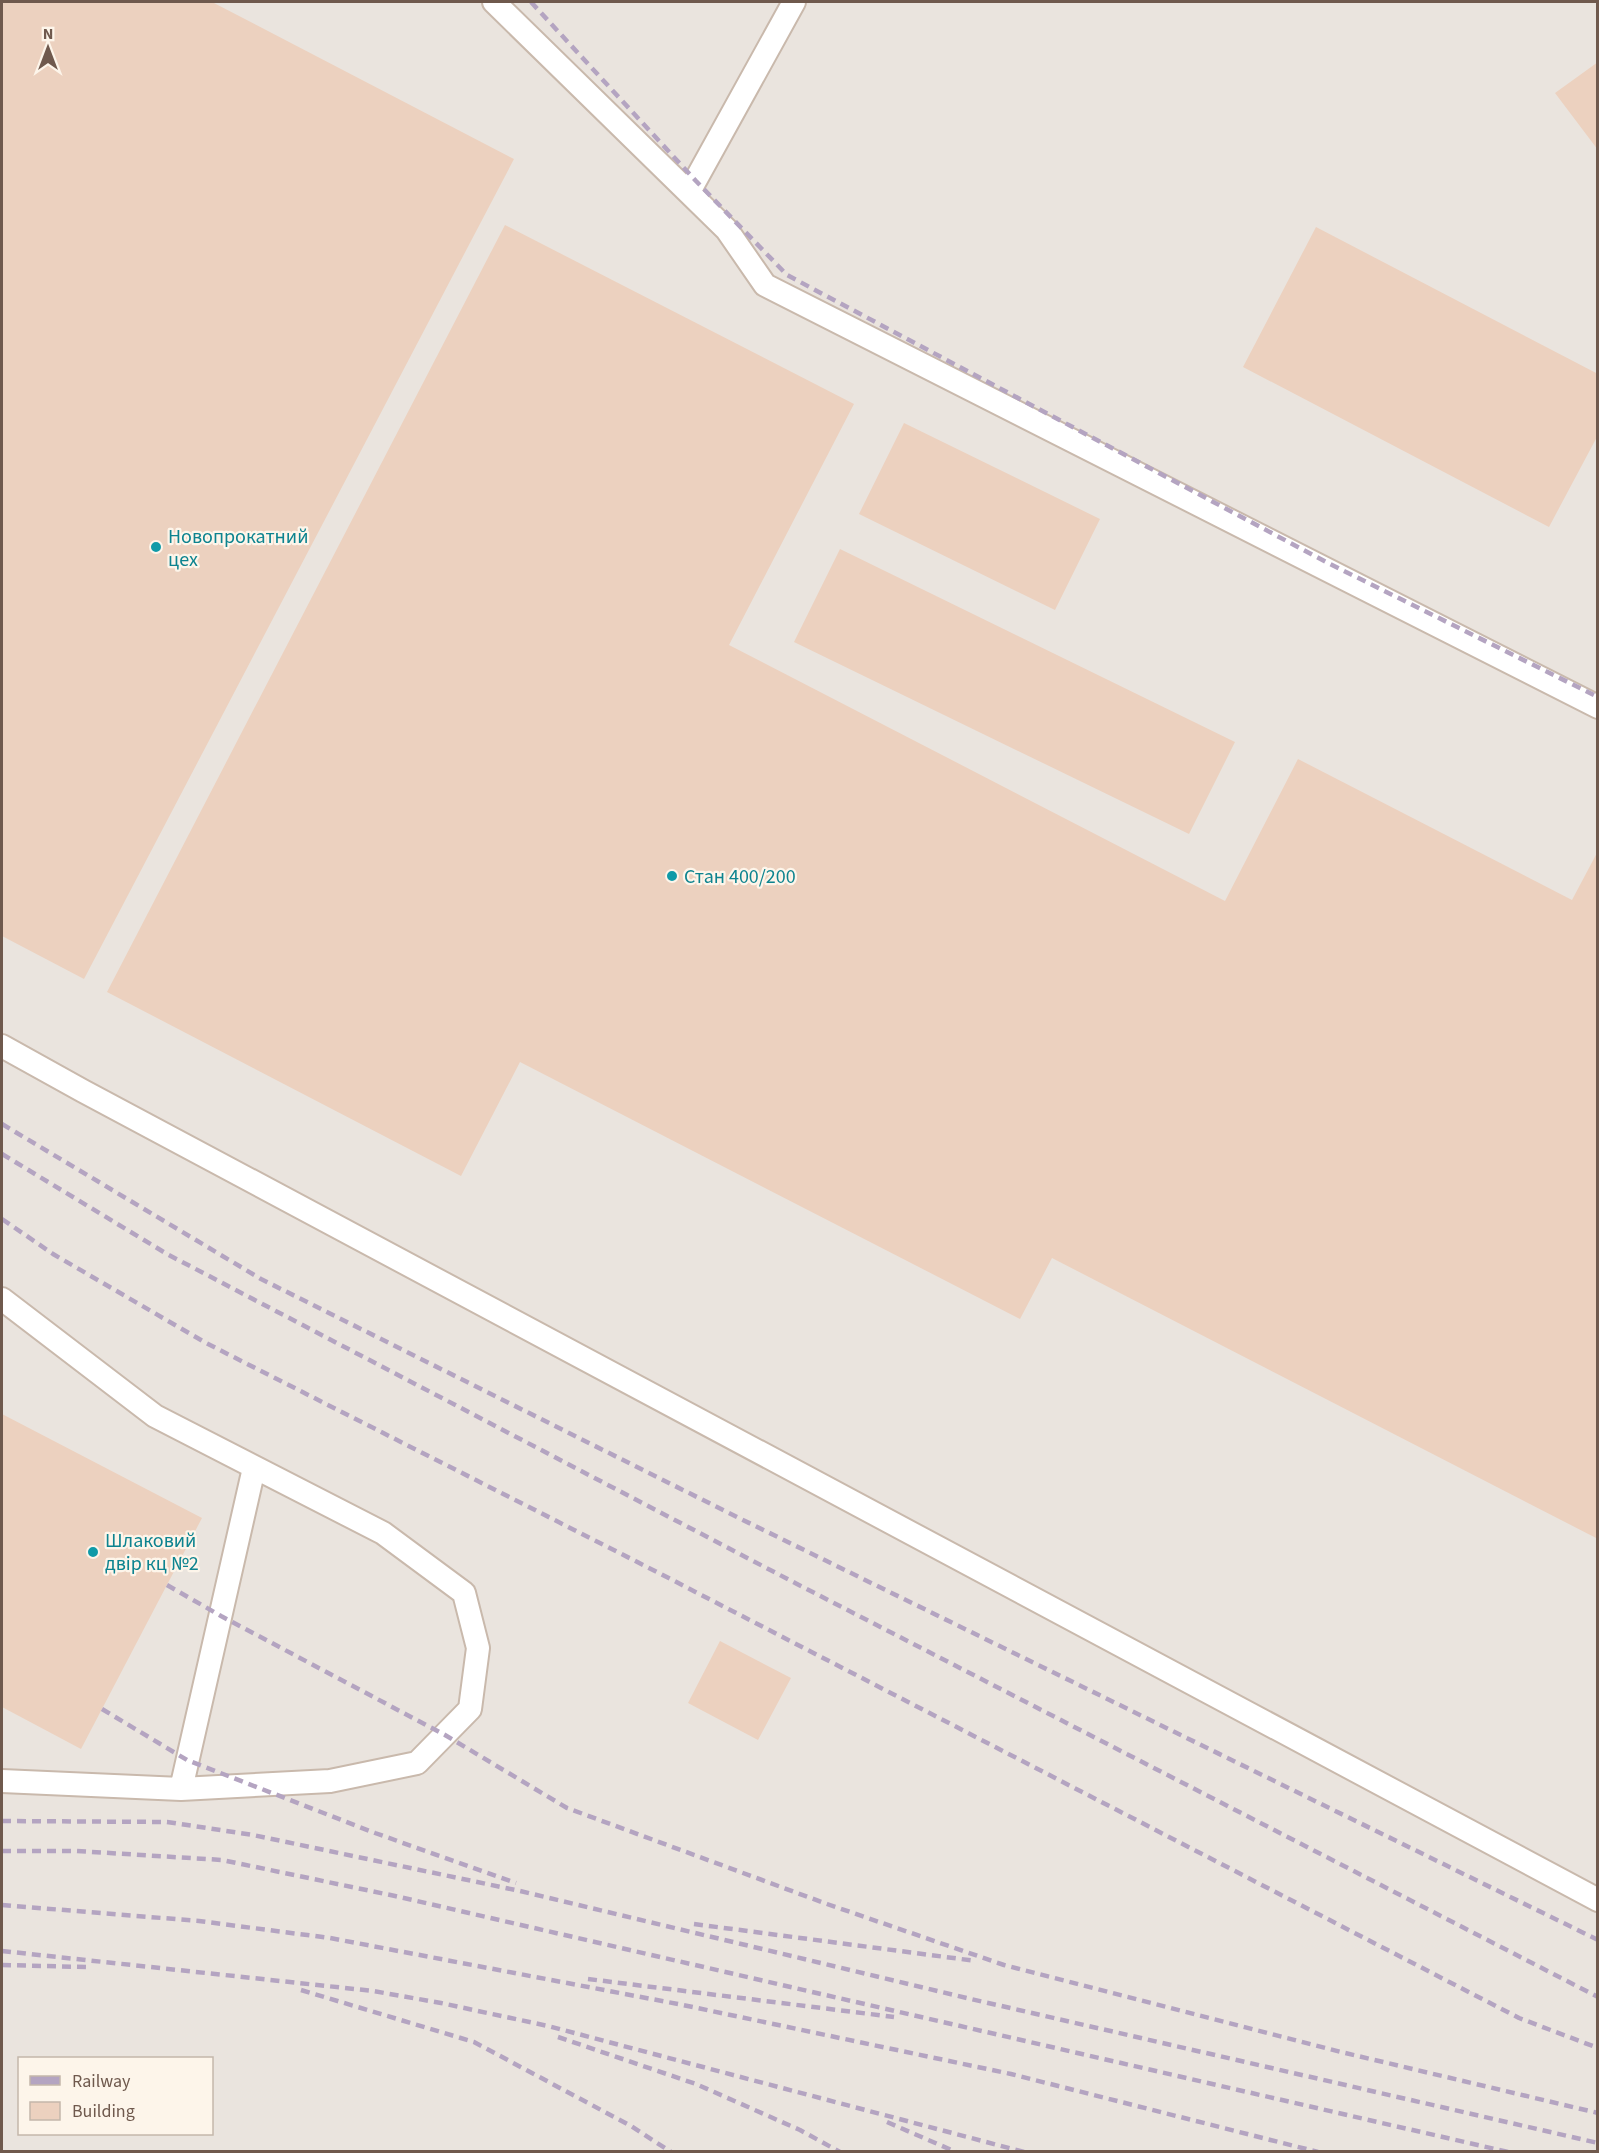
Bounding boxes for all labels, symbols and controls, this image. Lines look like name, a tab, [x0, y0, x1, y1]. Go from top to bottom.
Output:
north arrow	[18, 18, 78, 78]
text: N	[43, 23, 53, 45]
place label: Новопрокатний цех	[168, 523, 308, 574]
marker: Новопрокатний цех	[149, 540, 163, 554]
place label: Стан 400/200	[684, 863, 796, 891]
marker: Стан 400/200	[665, 869, 679, 883]
place label: Шлаковий двір кц №2	[105, 1527, 199, 1578]
marker: Шлаковий двір кц №2	[86, 1545, 100, 1559]
legend	[18, 2057, 213, 2135]
text: Railway	[72, 2069, 131, 2094]
text: Building	[72, 2099, 135, 2124]

